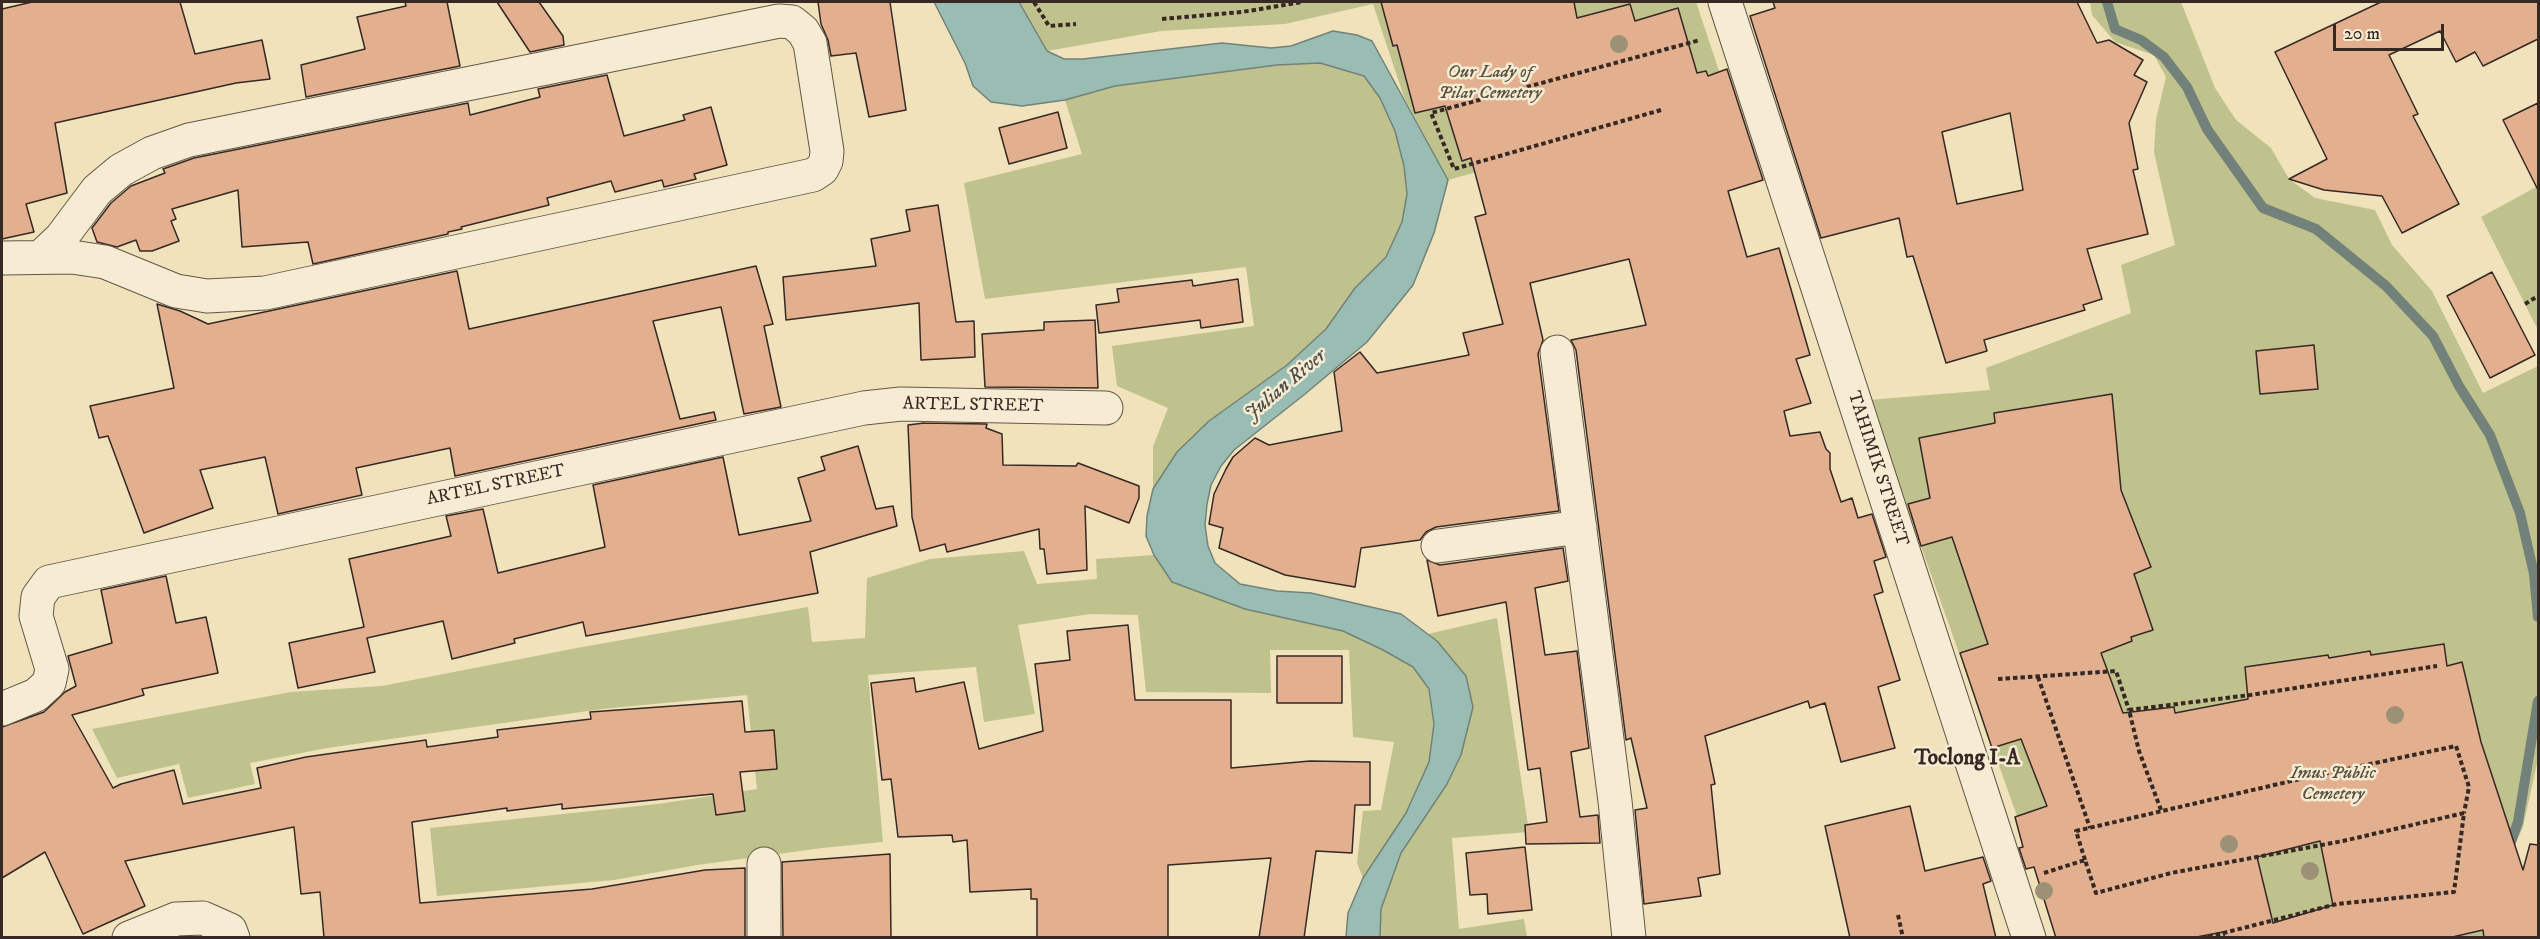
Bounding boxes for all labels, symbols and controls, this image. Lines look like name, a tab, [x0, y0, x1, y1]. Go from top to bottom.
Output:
scale bar	[2336, 12, 2447, 50]
text: 20 m	[2344, 23, 2380, 45]
park label: Our Lady of Pilar Cemetery	[1439, 62, 1541, 104]
water label: Julian River	[1240, 345, 1332, 427]
street label: TAHIMIK STREET	[1842, 389, 1912, 549]
street label: ARTEL STREET	[902, 394, 1044, 418]
street label: ARTEL STREET	[425, 461, 567, 511]
district label: Toclong I-A	[1914, 747, 2020, 773]
park label: Imus Public Cemetery	[2290, 763, 2376, 806]

